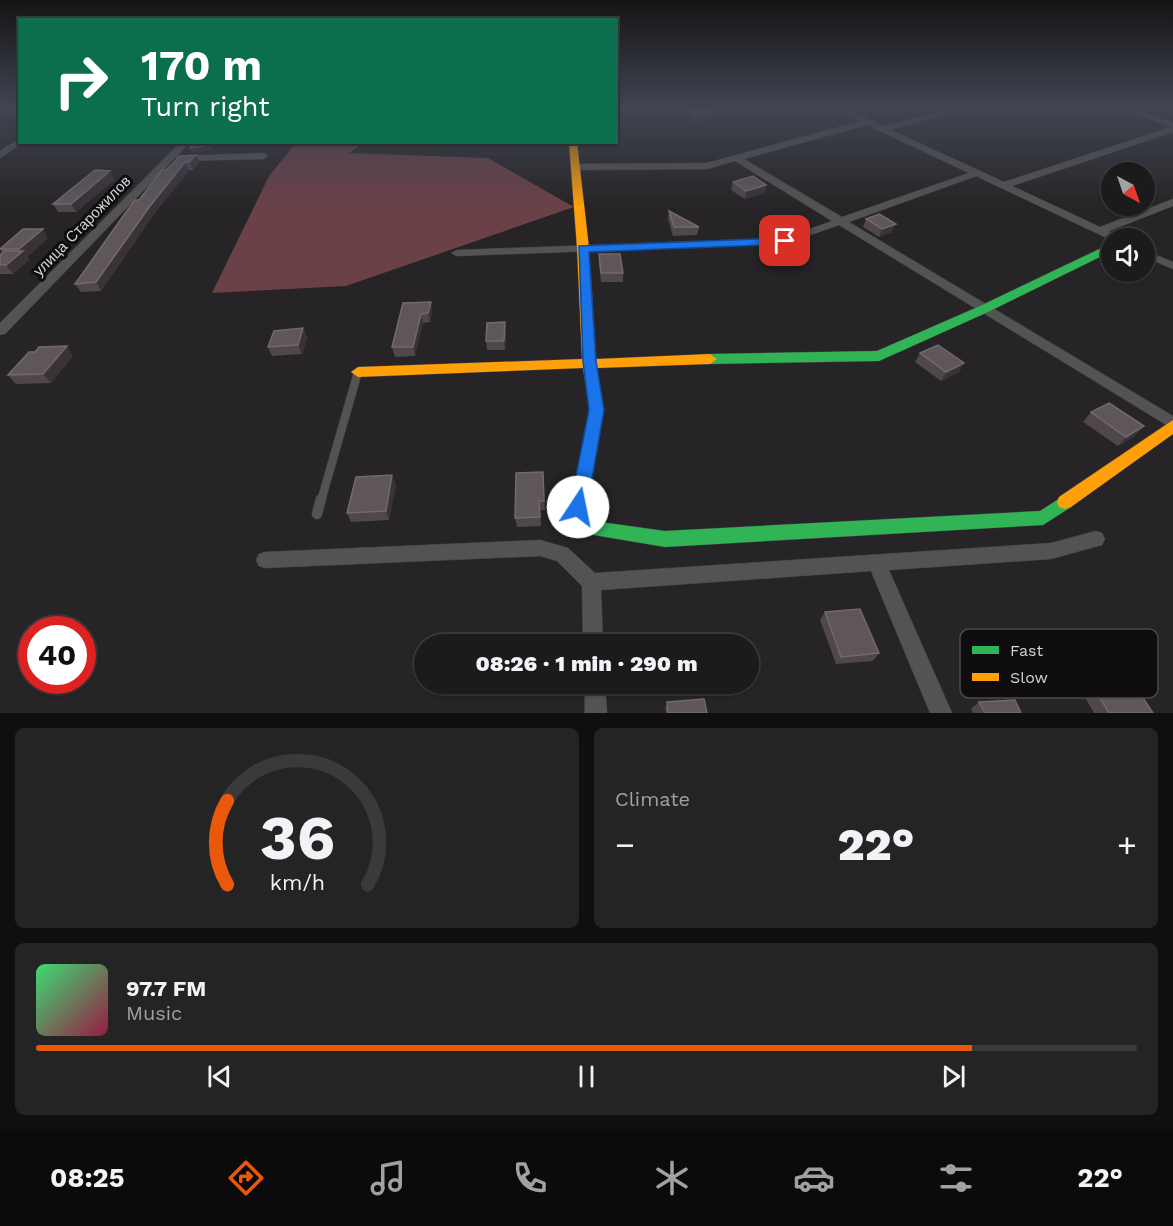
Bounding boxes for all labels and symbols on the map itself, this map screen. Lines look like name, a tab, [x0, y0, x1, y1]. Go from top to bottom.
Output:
north arrow	[1101, 162, 1155, 216]
street label: улица Старожилов	[30, 172, 134, 280]
pin	[759, 215, 810, 266]
position arrow	[546, 475, 610, 539]
speed limit sign: 40	[18, 616, 96, 694]
legend	[960, 629, 1158, 698]
text: Fast	[1010, 641, 1043, 660]
text: Slow	[1010, 668, 1048, 687]

